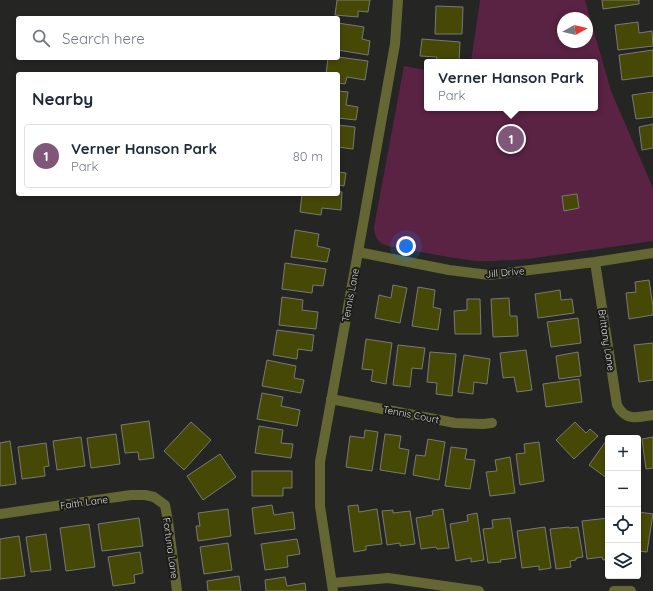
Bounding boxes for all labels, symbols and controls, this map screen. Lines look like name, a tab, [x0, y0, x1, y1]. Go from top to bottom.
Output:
north arrow	[557, 12, 593, 48]
search box	[16, 16, 340, 60]
icon: search	[30, 27, 52, 49]
text: Search here	[62, 29, 145, 48]
popup	[424, 59, 598, 111]
text: Verner Hanson Park	[438, 68, 584, 87]
text: Park	[438, 87, 466, 103]
text: Nearby	[32, 88, 93, 109]
pin: 1	[498, 124, 524, 154]
text: Verner Hanson Park	[71, 139, 217, 158]
text: 1	[43, 148, 49, 164]
text: 80 m	[293, 148, 323, 164]
text: Park	[71, 158, 99, 174]
your location	[396, 236, 416, 256]
street label: Jill Drive	[485, 264, 526, 281]
street label: Tennis Lane	[339, 267, 362, 323]
street label: Brittany Lane	[595, 308, 618, 372]
street label: Tennis Court	[382, 403, 441, 426]
map controls	[605, 435, 641, 579]
button: +	[605, 435, 641, 471]
button: −	[605, 471, 641, 507]
street label: Faith Lane	[59, 493, 109, 512]
button: locate	[605, 507, 641, 543]
street label: Fortuna Lane	[160, 517, 181, 580]
button: layers	[605, 543, 641, 579]

